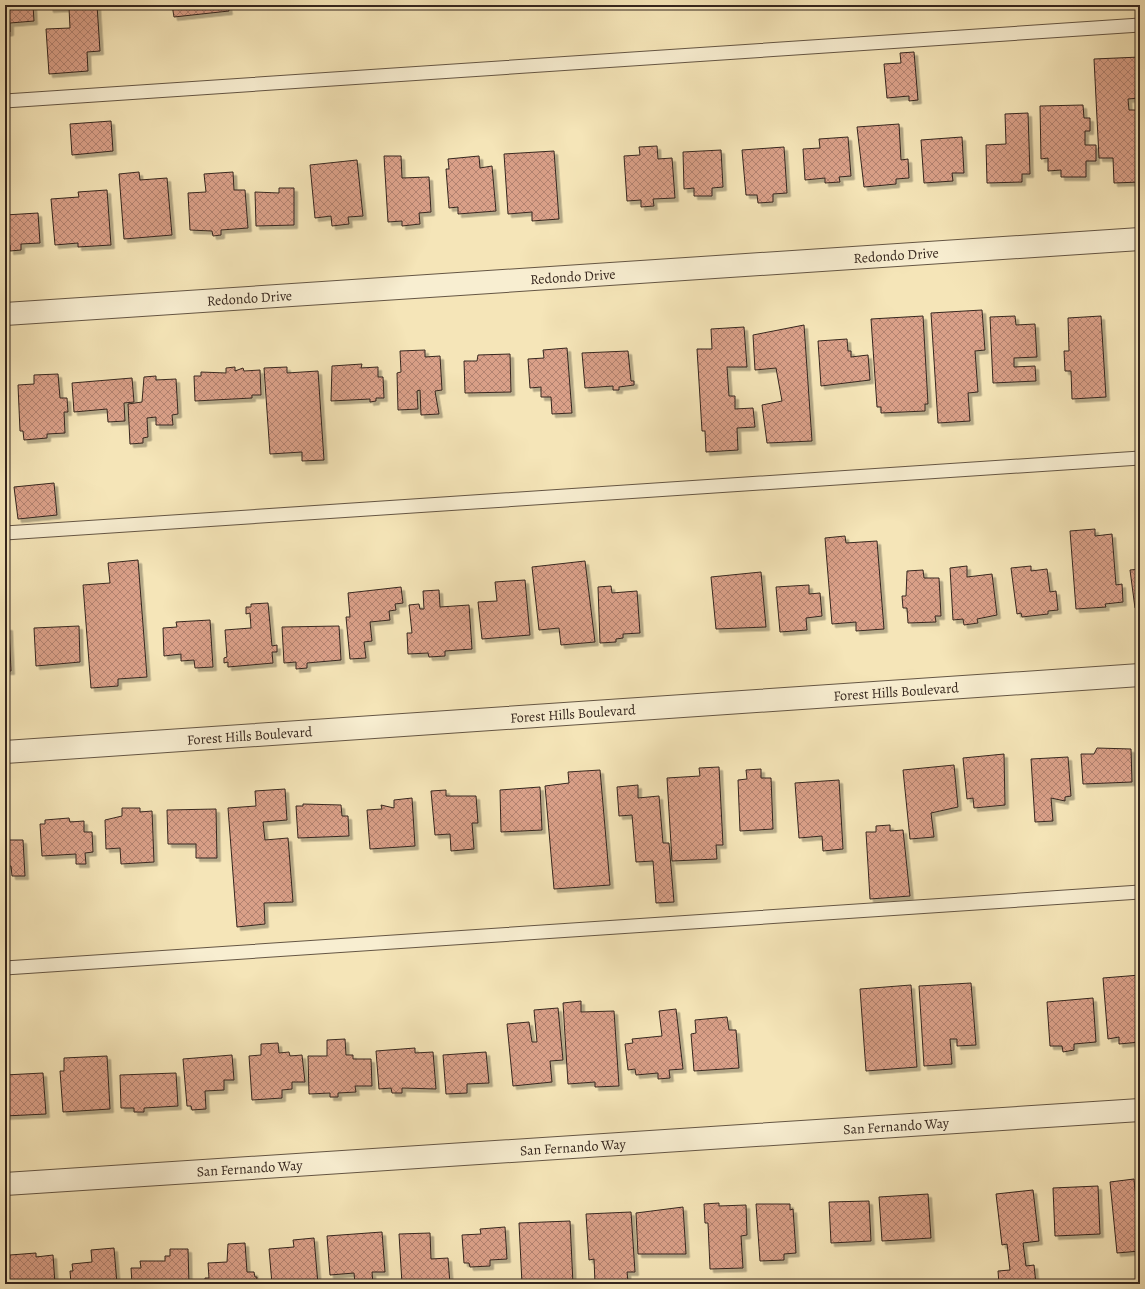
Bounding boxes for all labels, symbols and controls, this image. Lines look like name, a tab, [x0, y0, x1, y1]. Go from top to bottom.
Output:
street label: Redondo Drive	[853, 243, 939, 267]
street label: Redondo Drive	[530, 264, 616, 289]
street label: Redondo Drive	[206, 286, 293, 310]
street label: Forest Hills Boulevard	[833, 678, 960, 705]
street label: Forest Hills Boulevard	[509, 700, 636, 727]
street label: Forest Hills Boulevard	[186, 722, 313, 749]
street label: San Fernando Way	[843, 1113, 950, 1139]
street label: San Fernando Way	[519, 1134, 627, 1160]
street label: San Fernando Way	[196, 1155, 304, 1181]

